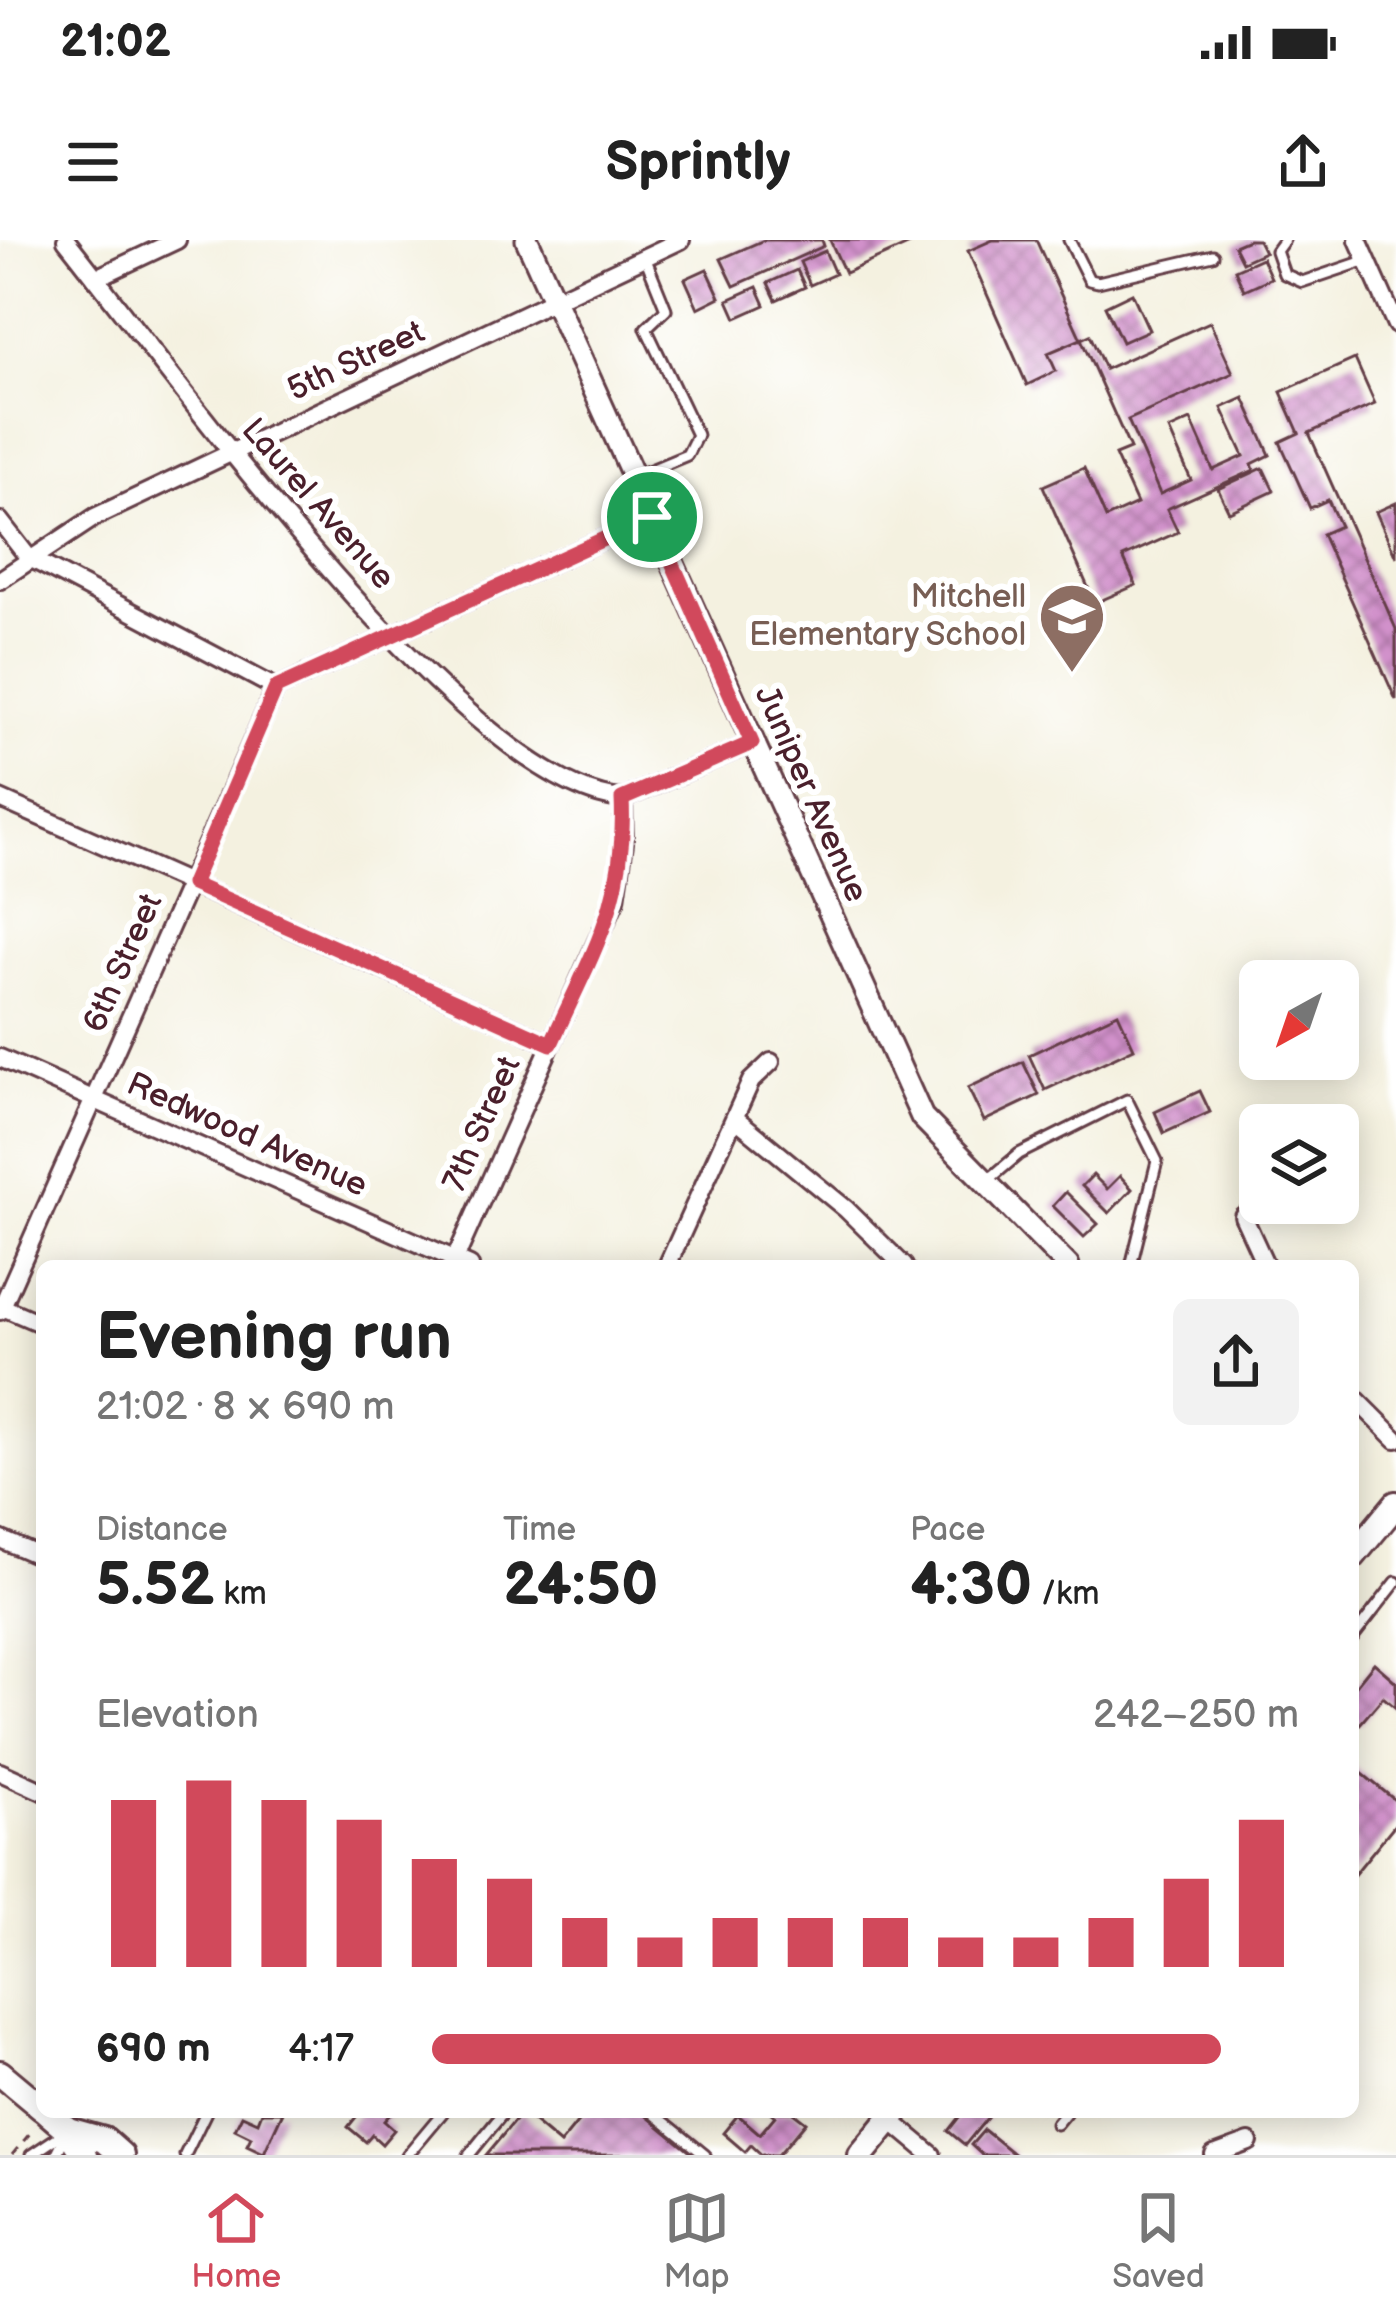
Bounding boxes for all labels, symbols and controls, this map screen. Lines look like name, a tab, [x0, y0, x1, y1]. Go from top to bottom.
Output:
text: 21:02	[60, 15, 171, 70]
icon: menu	[60, 129, 126, 195]
icon: share	[1270, 129, 1336, 195]
text: Sprintly	[605, 130, 791, 195]
street label: 5th Street	[281, 312, 431, 410]
street label: Laurel Avenue	[233, 411, 403, 597]
pin	[601, 466, 703, 568]
icon: arrive	[619, 484, 685, 550]
place label: Mitchell Elementary School	[749, 577, 1026, 655]
school or university icon: Mitchell Elementary School	[1037, 581, 1107, 675]
street label: Juniper Avenue	[746, 680, 876, 908]
street label: 6th Street	[75, 888, 171, 1038]
north arrow	[1239, 960, 1359, 1080]
map controls	[1239, 960, 1359, 1224]
street label: 7th Street	[435, 1050, 529, 1198]
street label: Redwood Avenue	[121, 1064, 373, 1206]
button: layers	[1239, 1104, 1359, 1224]
text: Evening run	[96, 1299, 452, 1378]
button: share	[1173, 1299, 1299, 1425]
text: 21:02 · 8 × 690 m	[96, 1384, 395, 1431]
text: Distance	[96, 1510, 228, 1550]
text: Time	[503, 1510, 576, 1550]
text: Pace	[910, 1510, 985, 1550]
text: 5.52	[96, 1550, 214, 1622]
text: 24:50	[503, 1550, 658, 1622]
text: 4:30	[910, 1550, 1032, 1622]
text: km	[214, 1574, 267, 1614]
text: /km	[1032, 1574, 1099, 1614]
text: Elevation	[96, 1692, 259, 1739]
text: 242–250 m	[1093, 1692, 1299, 1739]
text: 690 m	[96, 2026, 211, 2073]
text: 4:17	[288, 2026, 354, 2073]
tab: Home	[191, 2185, 281, 2297]
tab: Map	[663, 2185, 730, 2297]
tab: Saved	[1112, 2185, 1205, 2297]

